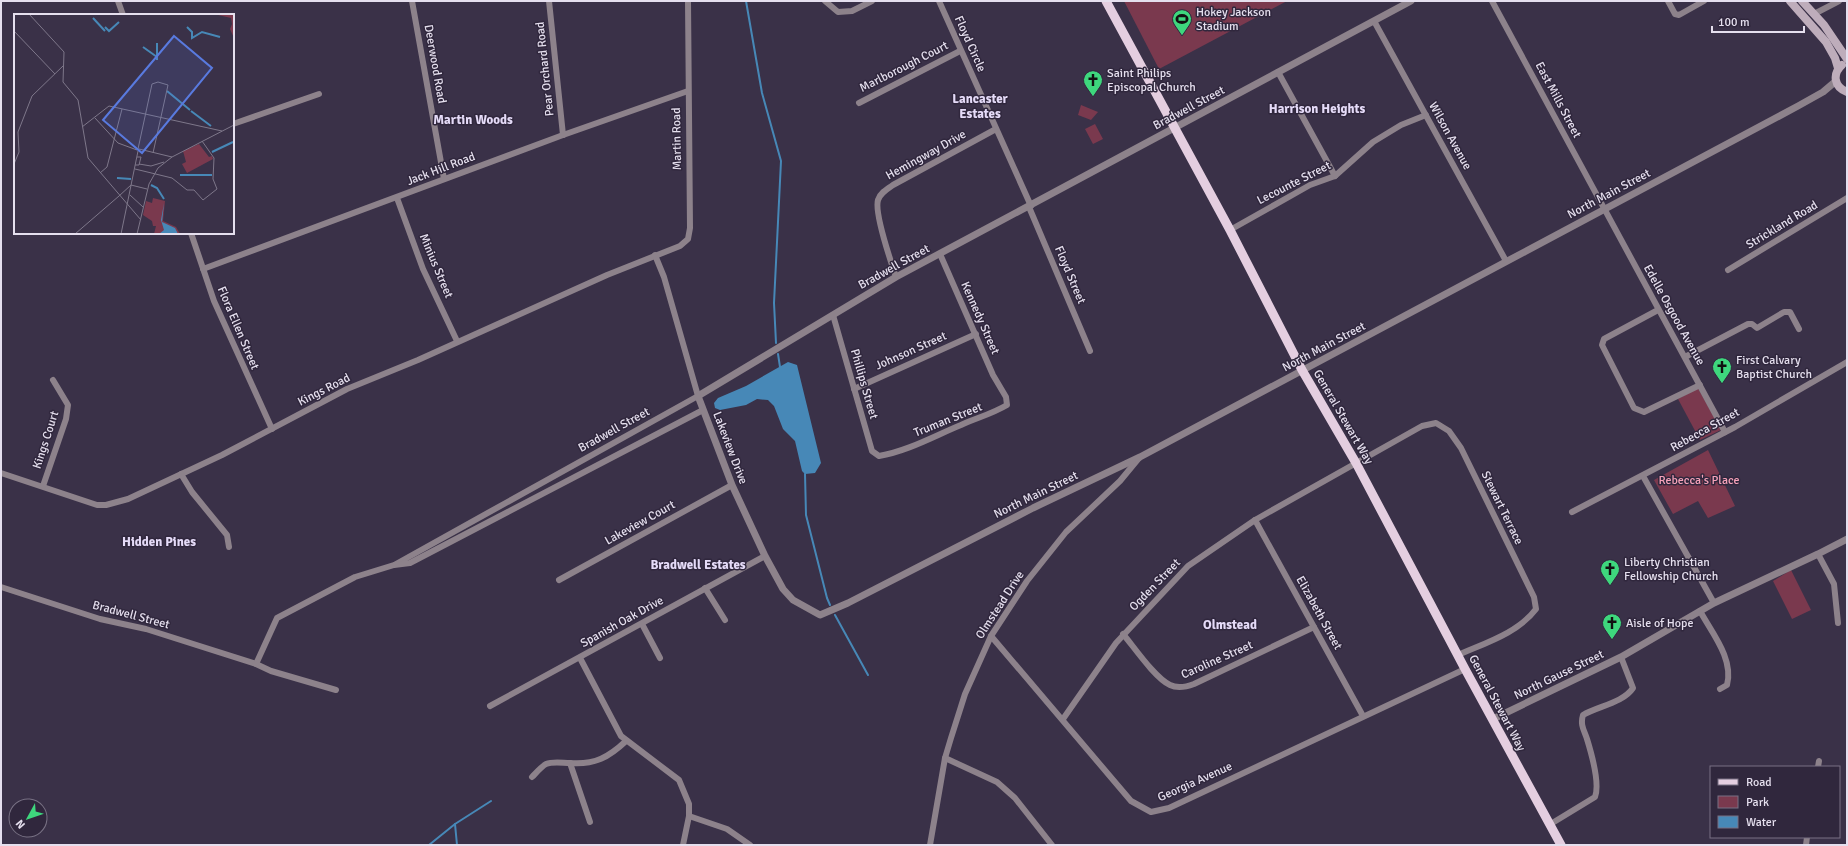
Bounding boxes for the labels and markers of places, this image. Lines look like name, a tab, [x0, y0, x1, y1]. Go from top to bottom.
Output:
place label: Hokey Jackson Stadium	[1196, 5, 1271, 34]
sports icon: Hokey Jackson Stadium	[1171, 8, 1193, 36]
place label: Saint Philips Episcopal Church	[1107, 66, 1196, 95]
church icon: Saint Philips Episcopal Church	[1082, 69, 1104, 97]
place label: First Calvary Baptist Church	[1736, 353, 1812, 382]
church icon: First Calvary Baptist Church	[1711, 356, 1733, 384]
place label: Liberty Christian Fellowship Church	[1624, 555, 1718, 584]
church icon: Liberty Christian Fellowship Church	[1599, 558, 1621, 586]
church icon: Aisle of Hope	[1601, 612, 1623, 640]
place label: Aisle of Hope	[1626, 616, 1693, 631]

